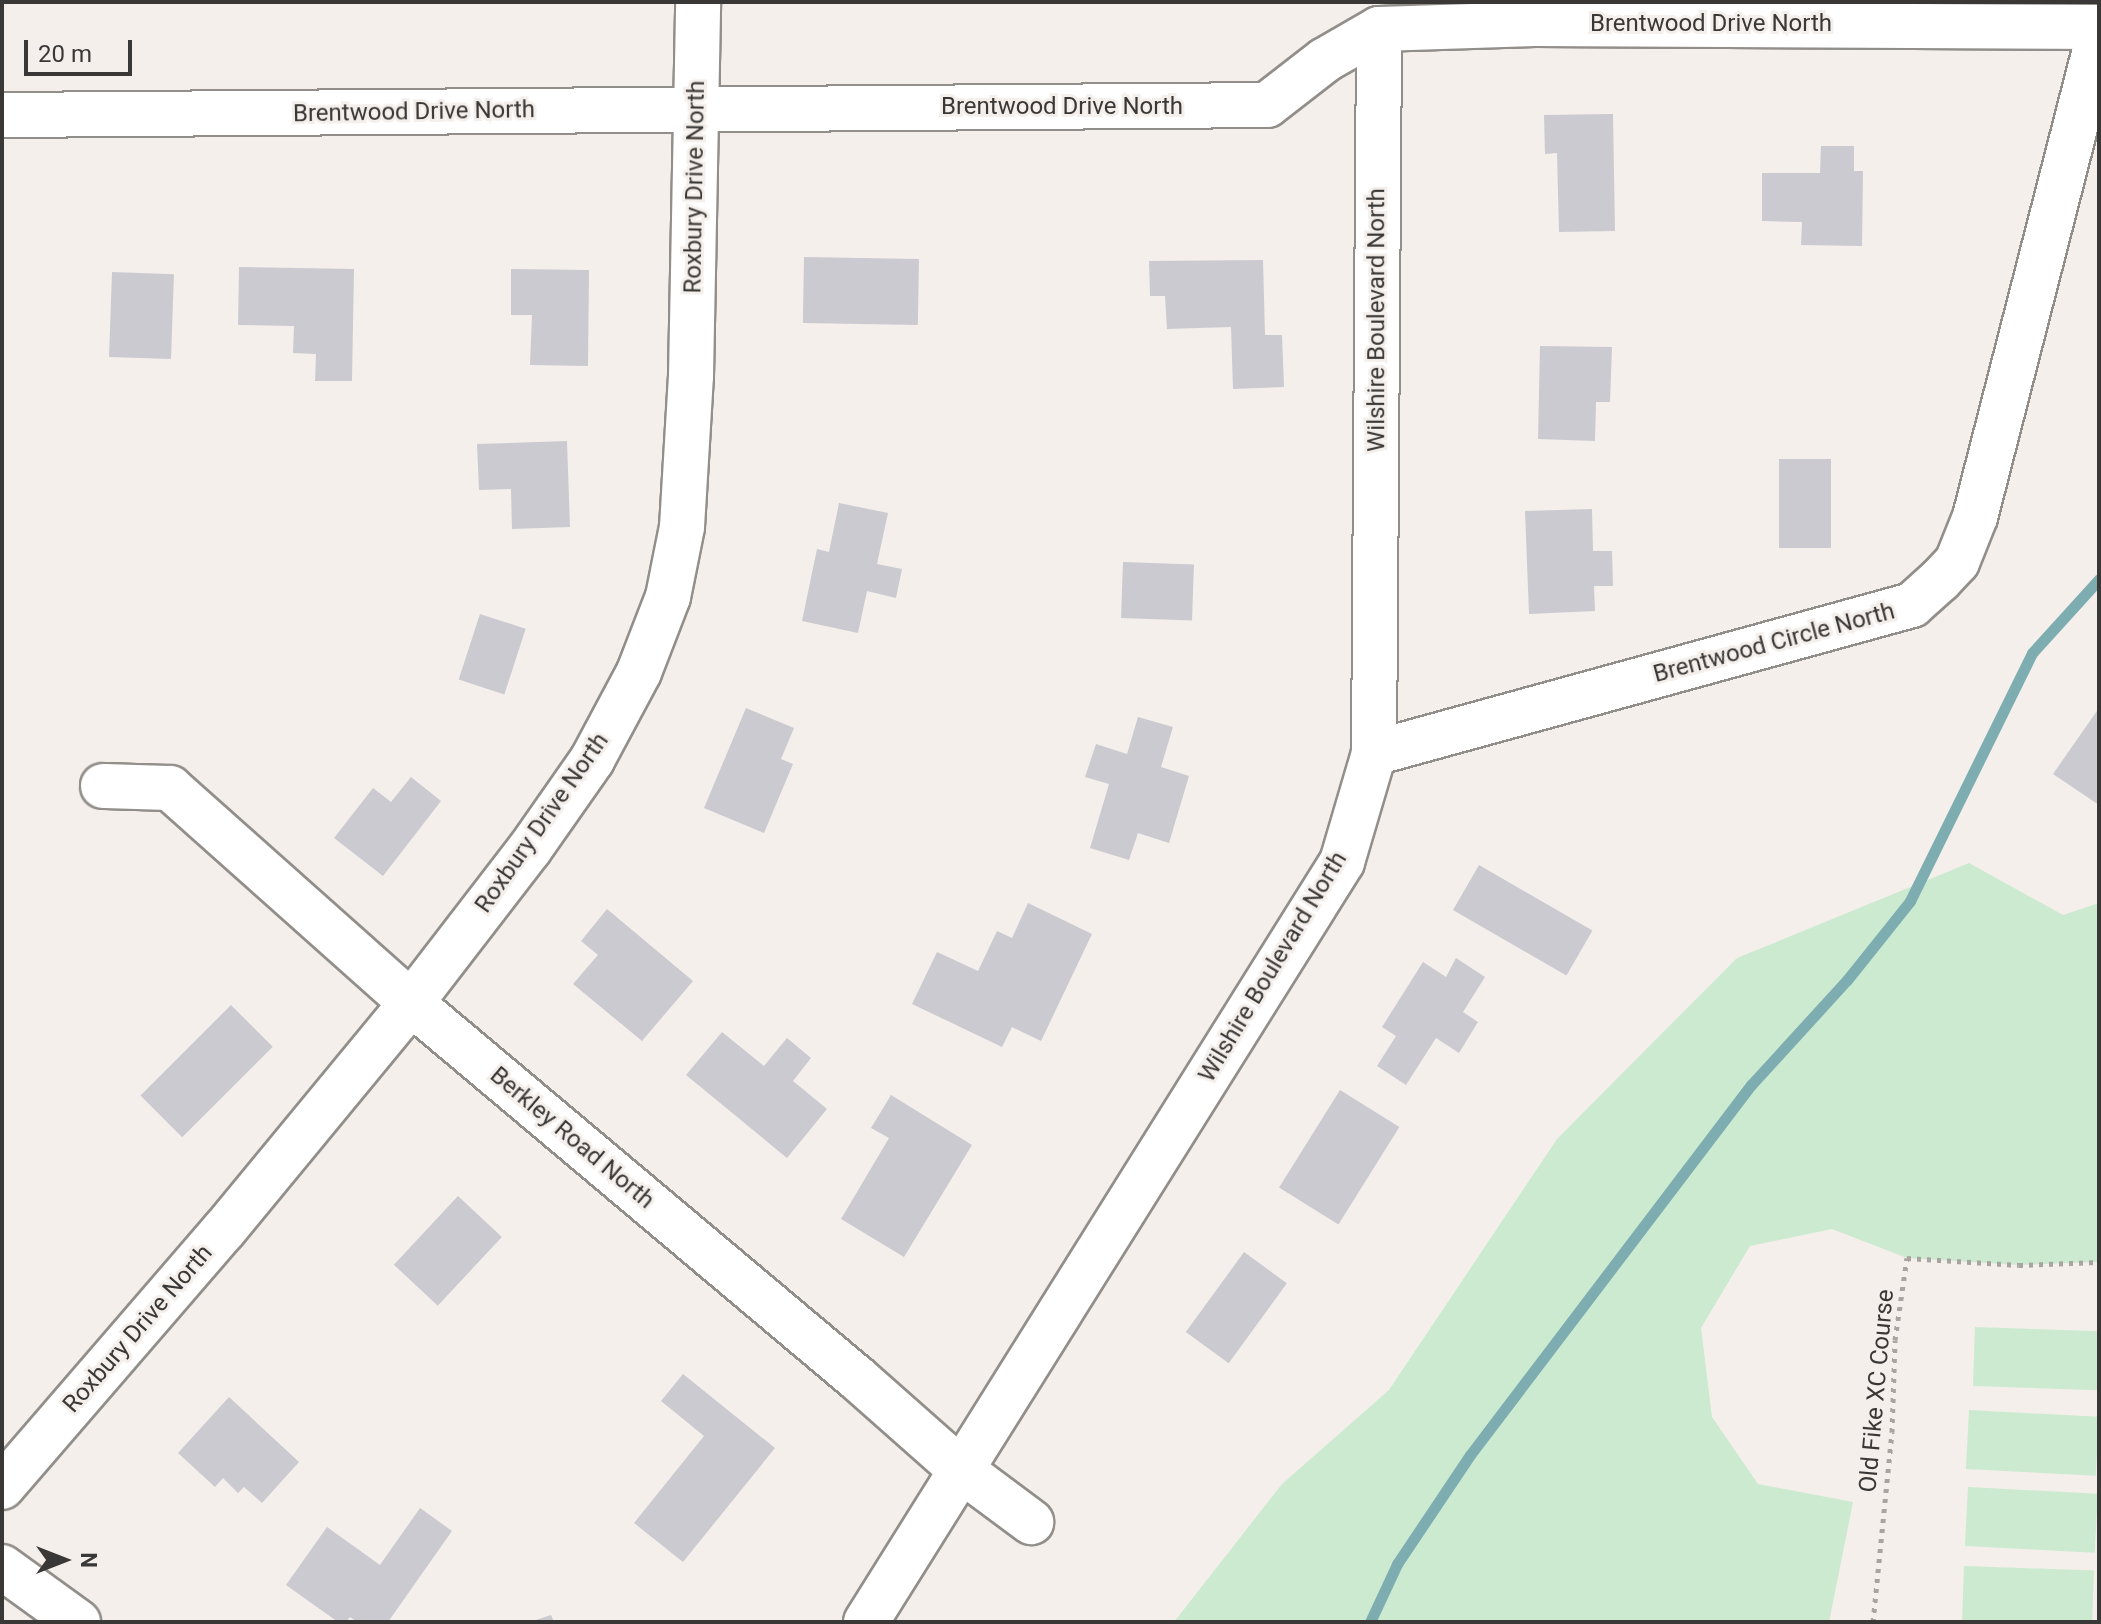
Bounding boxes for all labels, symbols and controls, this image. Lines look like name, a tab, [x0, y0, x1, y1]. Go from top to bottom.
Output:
street label: Brentwood Drive North	[1590, 10, 1832, 38]
scale bar	[28, 24, 136, 74]
text: 20 m	[38, 40, 92, 68]
street label: Roxbury Drive North	[679, 80, 711, 294]
street label: Brentwood Drive North	[941, 93, 1183, 121]
street label: Brentwood Drive North	[293, 95, 535, 129]
street label: Wilshire Boulevard North	[1363, 188, 1391, 452]
street label: Brentwood Circle North	[1650, 597, 1898, 689]
street label: Roxbury Drive North	[469, 728, 615, 918]
street label: Wilshire Boulevard North	[1193, 847, 1353, 1087]
street label: Berkley Road North	[484, 1061, 660, 1215]
street label: Roxbury Drive North	[57, 1239, 219, 1419]
street label: Old Fike XC Course	[1854, 1288, 1900, 1494]
north arrow	[24, 1520, 104, 1600]
text: N	[76, 1552, 101, 1568]

